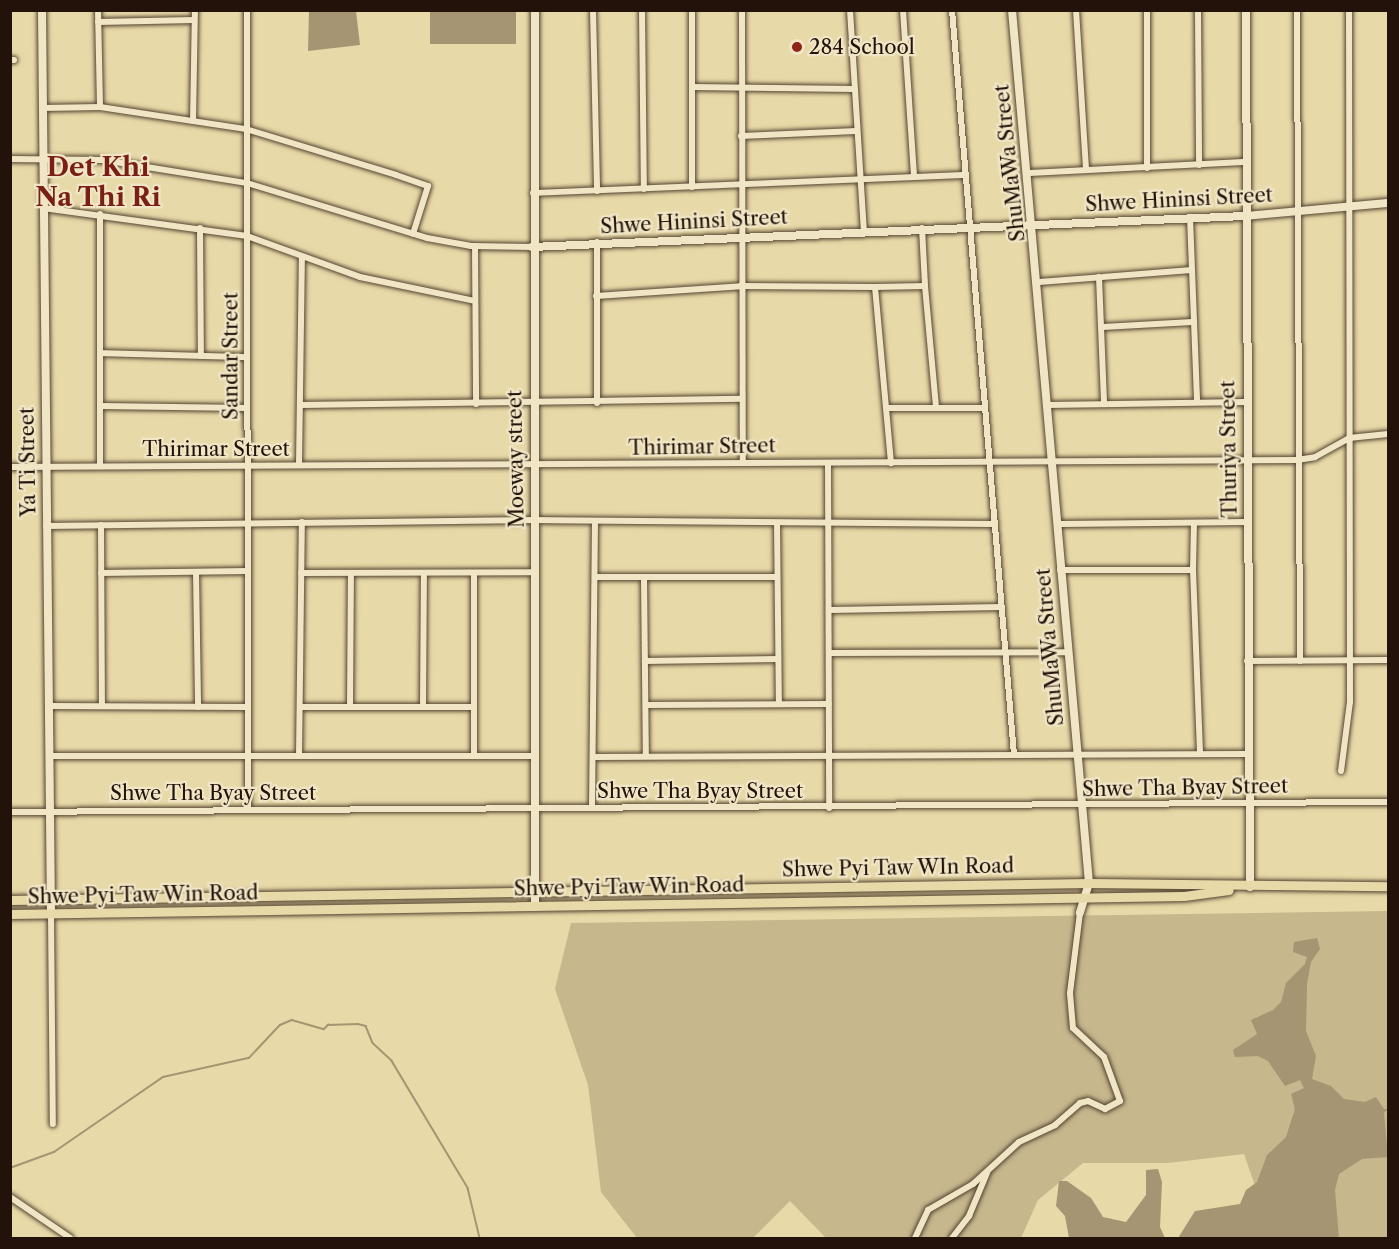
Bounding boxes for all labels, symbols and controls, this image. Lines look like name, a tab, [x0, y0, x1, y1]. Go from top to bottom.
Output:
place label: 284 School	[809, 35, 915, 59]
marker: 284 School	[790, 40, 804, 54]
street label: ShuMaWa Street	[990, 83, 1030, 243]
district label: Det Khi Na Thi Ri	[35, 152, 161, 213]
street label: Shwe Hininsi Street	[1085, 183, 1273, 217]
street label: Shwe Hininsi Street	[600, 205, 788, 239]
street label: Sandar Street	[219, 292, 243, 420]
street label: Thuriya Street	[1216, 380, 1242, 518]
street label: Moeway street	[503, 389, 529, 529]
street label: Ya Ti Street	[15, 406, 41, 518]
street label: Thirimar Street	[628, 434, 776, 460]
street label: Thirimar Street	[142, 437, 290, 461]
street label: ShuMaWa Street	[1031, 567, 1069, 727]
street label: Shwe Tha Byay Street	[1081, 774, 1289, 802]
street label: Shwe Tha Byay Street	[596, 779, 804, 803]
street label: Shwe Tha Byay Street	[109, 781, 317, 805]
street label: Shwe Pyi Taw WIn Road	[781, 854, 1015, 882]
street label: Shwe Pyi Taw Win Road	[513, 873, 745, 901]
street label: Shwe Pyi Taw Win Road	[27, 881, 259, 909]

